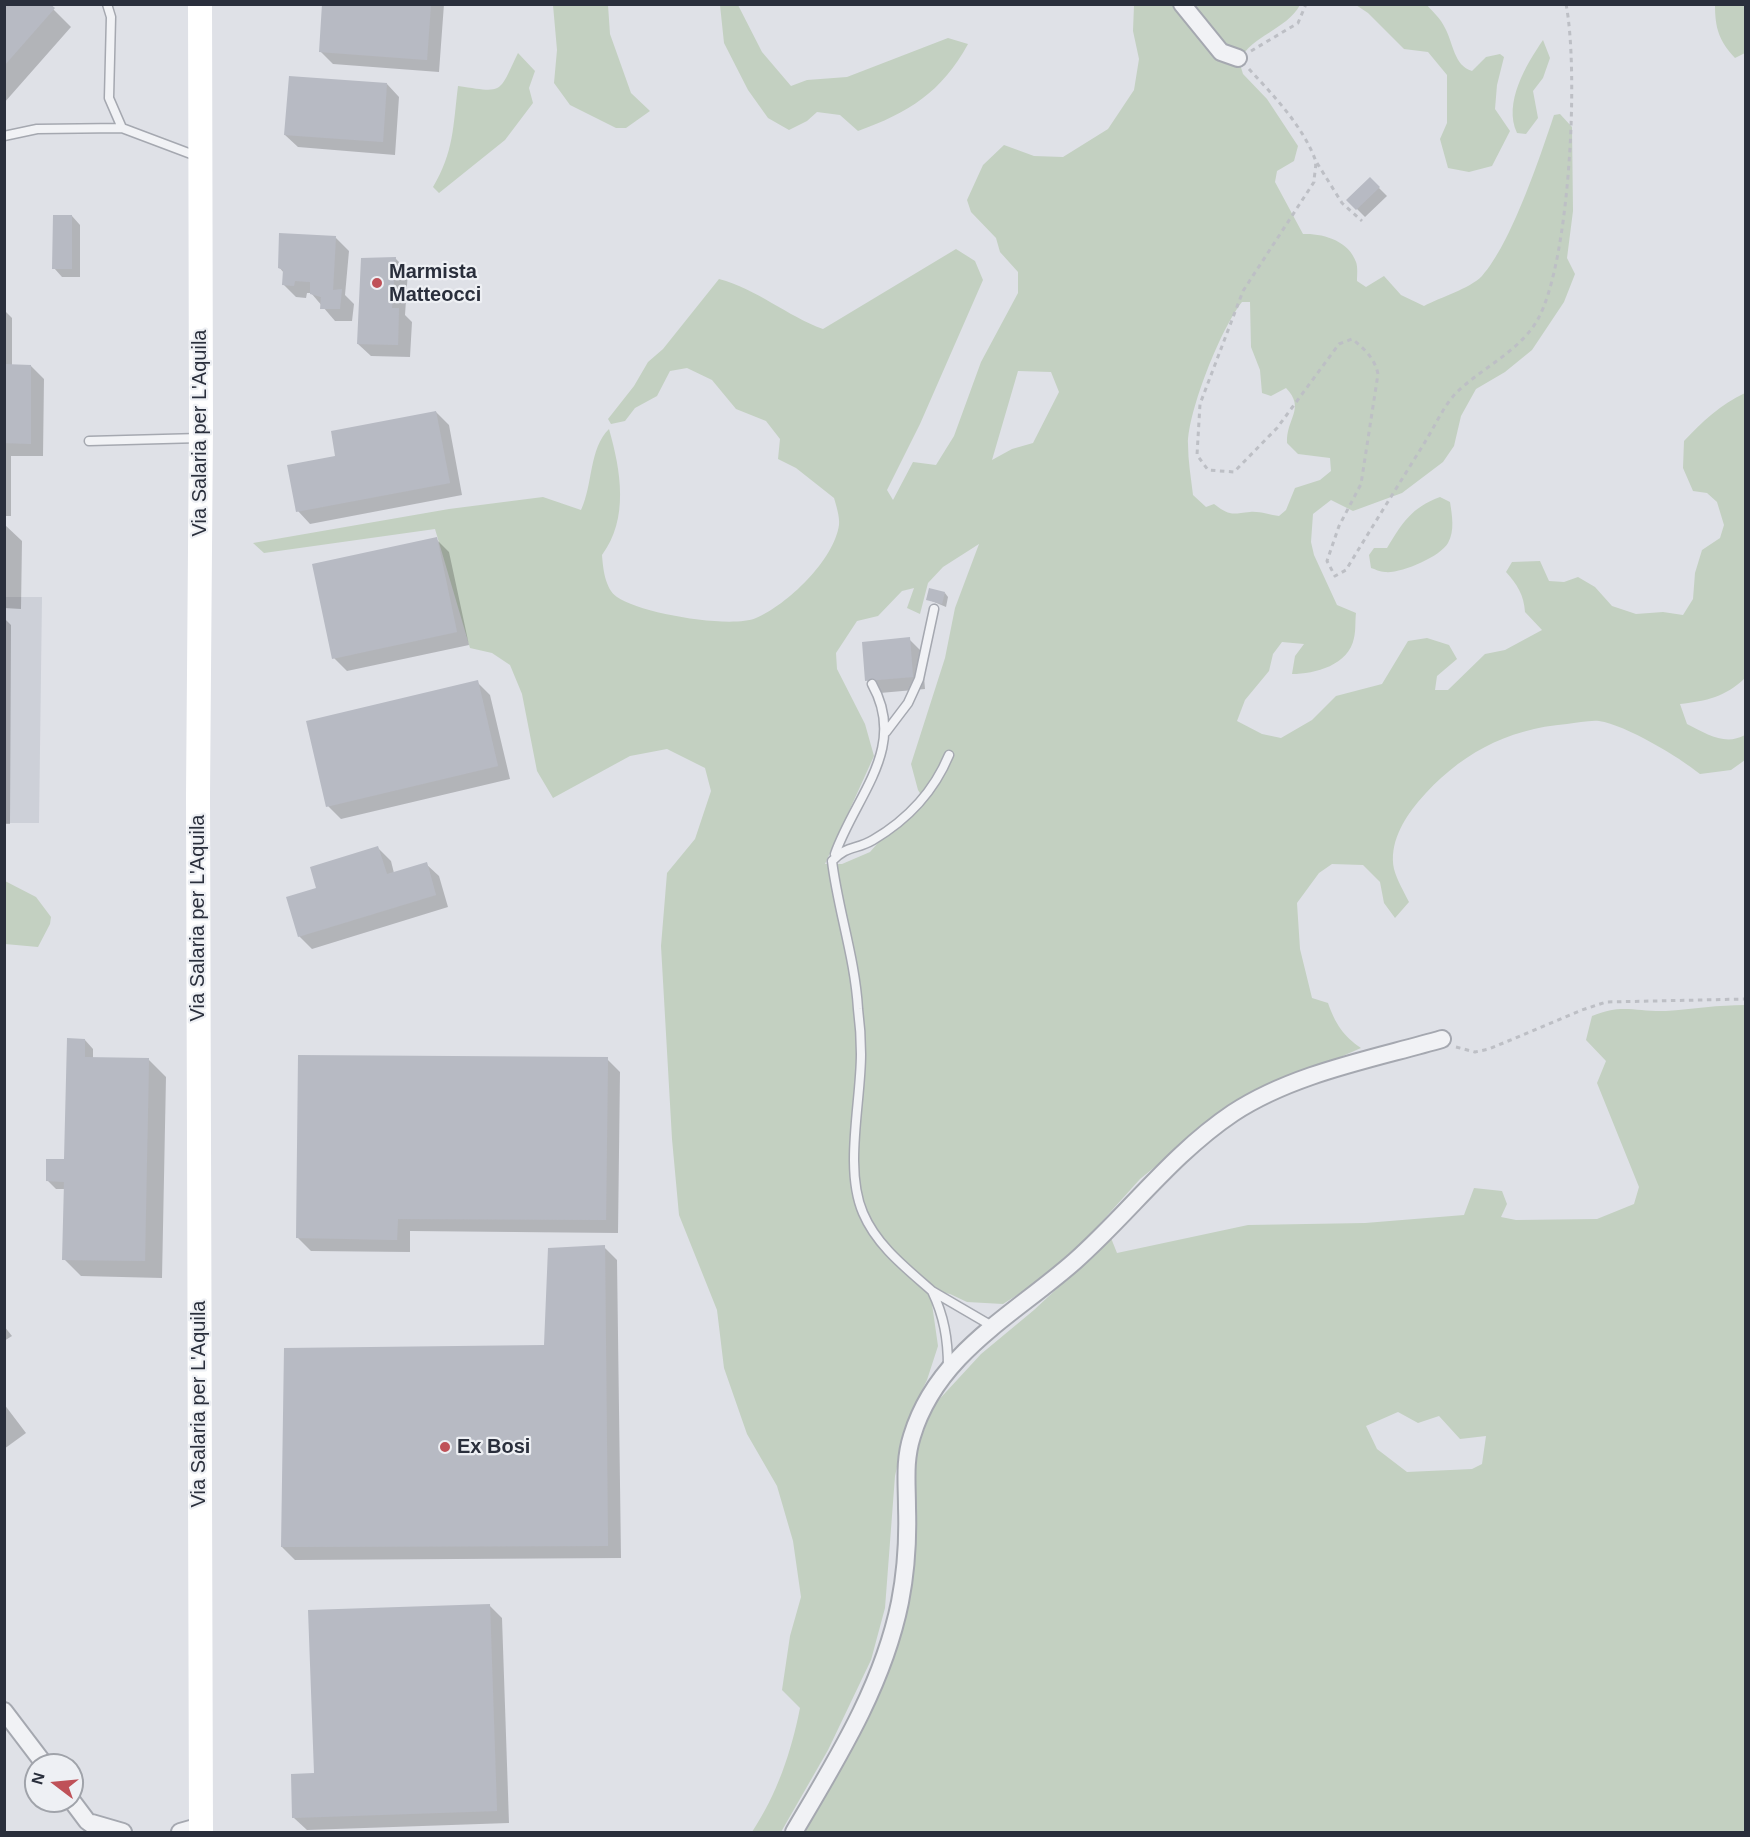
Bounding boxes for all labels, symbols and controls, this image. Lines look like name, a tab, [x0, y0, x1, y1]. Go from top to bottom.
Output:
place label: Marmista Matteocci	[389, 260, 481, 307]
marker: Marmista Matteocci	[370, 276, 384, 290]
street label: Via Salaria per L'Aquila	[188, 330, 212, 536]
street label: Via Salaria per L'Aquila	[186, 815, 210, 1021]
street label: Via Salaria per L'Aquila	[187, 1301, 211, 1507]
place label: Ex Bosi	[457, 1435, 530, 1459]
marker: Ex Bosi	[438, 1440, 452, 1454]
north arrow	[24, 1753, 84, 1813]
text: N	[28, 1771, 48, 1786]

